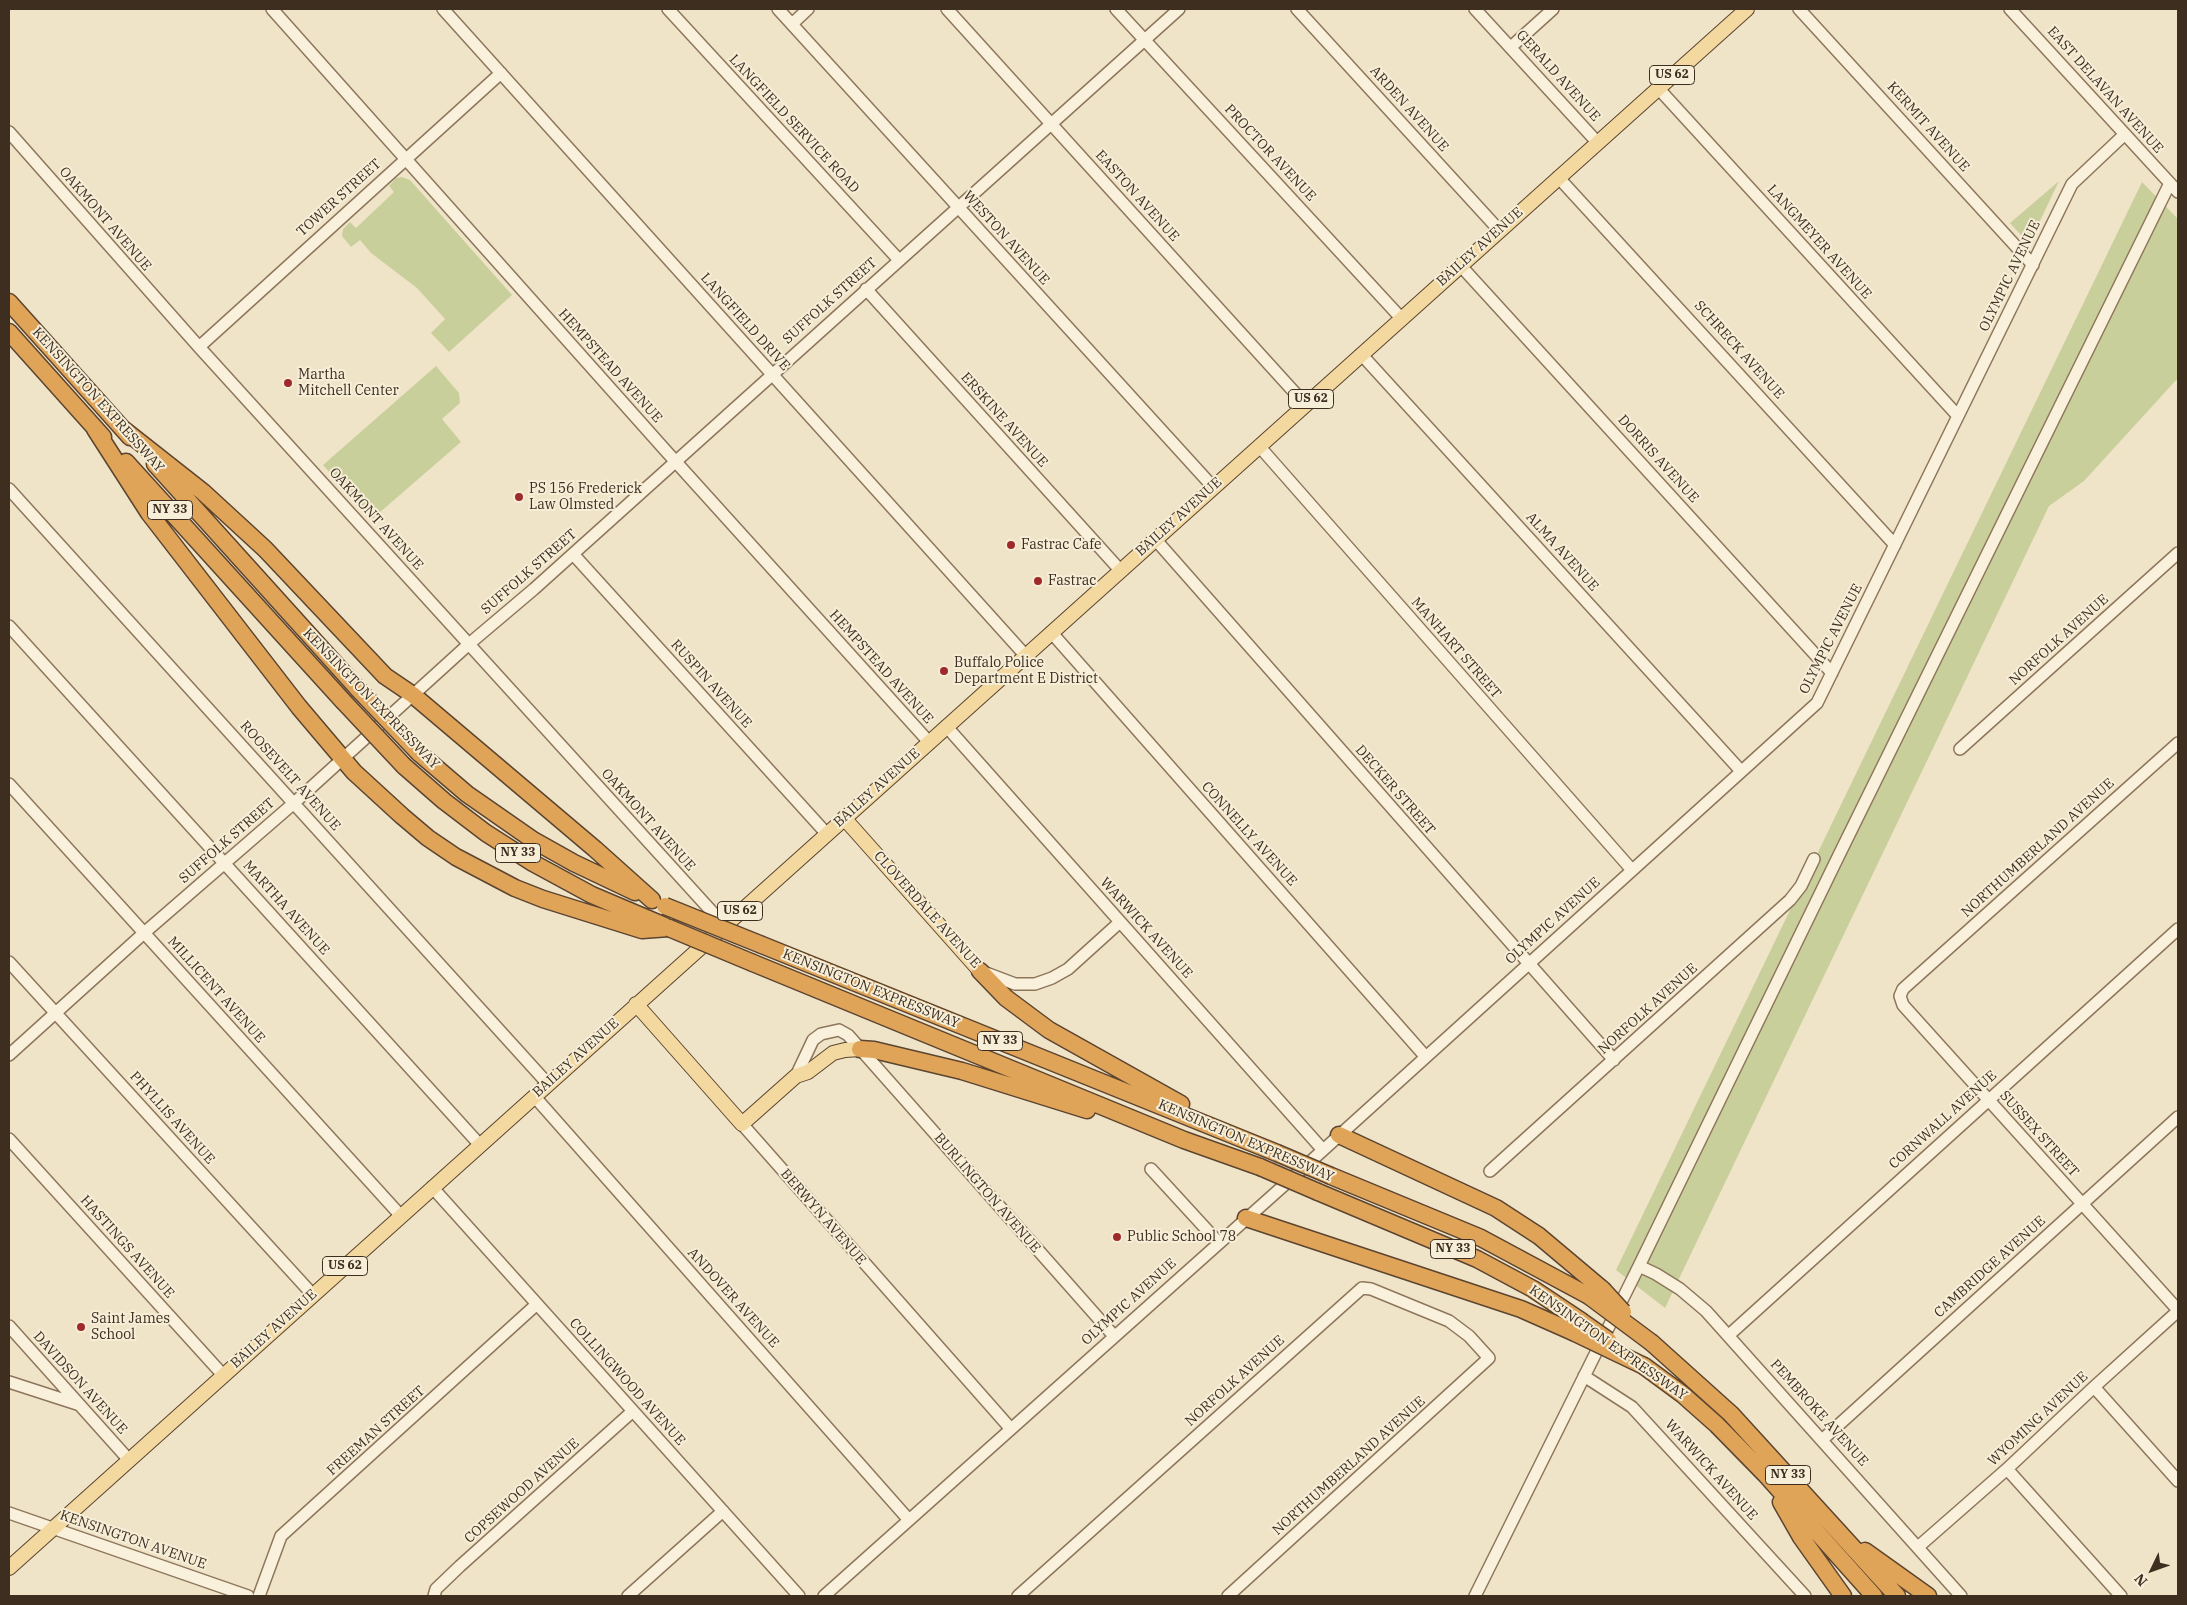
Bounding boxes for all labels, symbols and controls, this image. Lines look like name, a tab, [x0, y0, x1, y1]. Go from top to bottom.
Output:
street label: EAST DELAVAN AVENUE	[2044, 23, 2166, 157]
street label: GERALD AVENUE	[1513, 27, 1603, 125]
street label: LANGFIELD SERVICE ROAD	[725, 51, 863, 197]
street label: ARDEN AVENUE	[1366, 63, 1452, 155]
road number: US 62	[1650, 66, 1694, 84]
street label: KERMIT AVENUE	[1883, 79, 1973, 175]
street label: PROCTOR AVENUE	[1221, 101, 1319, 205]
street label: EASTON AVENUE	[1092, 147, 1182, 245]
street label: TOWER STREET	[293, 156, 385, 240]
street label: OAKMONT AVENUE	[55, 164, 155, 274]
street label: LANGMEYER AVENUE	[1763, 181, 1875, 303]
street label: WESTON AVENUE	[959, 187, 1053, 289]
street label: BAILEY AVENUE	[1434, 204, 1526, 290]
street label: OLYMPIC AVENUE	[1976, 218, 2044, 334]
street label: SUFFOLK STREET	[779, 254, 881, 348]
street label: LANGFIELD DRIVE	[697, 270, 793, 374]
street label: SCHRECK AVENUE	[1691, 297, 1787, 403]
street label: HEMPSTEAD AVENUE	[555, 306, 665, 426]
street label: KENSINGTON EXPRESSWAY	[28, 324, 168, 476]
place label: Martha Mitchell Center	[298, 367, 399, 400]
street label: ERSKINE AVENUE	[957, 369, 1051, 471]
marker: Martha Mitchell Center	[282, 377, 294, 389]
road number: US 62	[1288, 389, 1334, 408]
street label: DORRIS AVENUE	[1614, 412, 1702, 506]
street label: OAKMONT AVENUE	[326, 464, 426, 574]
street label: BAILEY AVENUE	[1133, 474, 1225, 560]
place label: PS 156 Frederick Law Olmsted	[529, 481, 642, 514]
marker: PS 156 Frederick Law Olmsted	[513, 491, 525, 503]
road number: NY 33	[148, 500, 192, 520]
street label: ALMA AVENUE	[1522, 509, 1602, 595]
street label: SUFFOLK STREET	[478, 526, 580, 618]
place label: Fastrac Cafe	[1021, 537, 1102, 553]
marker: Fastrac Cafe	[1005, 539, 1017, 551]
place label: Fastrac	[1048, 573, 1097, 589]
marker: Fastrac	[1032, 575, 1044, 587]
street label: OLYMPIC AVENUE	[1796, 581, 1866, 697]
street label: NORFOLK AVENUE	[2006, 591, 2112, 689]
street label: MANHART STREET	[1408, 594, 1504, 702]
street label: HEMPSTEAD AVENUE	[826, 607, 936, 727]
street label: KENSINGTON EXPRESSWAY	[299, 625, 443, 773]
street label: RUSPIN AVENUE	[667, 636, 755, 732]
place label: Buffalo Police Department E District	[954, 655, 1098, 688]
marker: Buffalo Police Department E District	[938, 665, 950, 677]
street label: ROOSEVELT AVENUE	[236, 718, 344, 834]
street label: DECKER STREET	[1352, 742, 1438, 838]
street label: BAILEY AVENUE	[831, 745, 923, 831]
street label: OAKMONT AVENUE	[598, 765, 698, 875]
street label: NORTHUMBERLAND AVENUE	[1958, 775, 2118, 921]
street label: CONNELLY AVENUE	[1198, 778, 1300, 890]
street label: SUFFOLK STREET	[176, 795, 278, 887]
road number: NY 33	[496, 844, 540, 862]
street label: CLOVERDALE AVENUE	[870, 848, 984, 972]
street label: MARTHA AVENUE	[239, 857, 333, 959]
street label: WARWICK AVENUE	[1096, 874, 1196, 982]
street label: OLYMPIC AVENUE	[1502, 874, 1604, 968]
road number: US 62	[718, 901, 762, 920]
street label: MILLICENT AVENUE	[164, 933, 268, 1047]
street label: KENSINGTON EXPRESSWAY	[780, 946, 962, 1032]
street label: NORFOLK AVENUE	[1595, 960, 1701, 1058]
street label: BAILEY AVENUE	[530, 1015, 622, 1101]
road number: NY 33	[978, 1032, 1022, 1050]
street label: CORNWALL AVENUE	[1886, 1067, 2000, 1173]
street label: PHYLLIS AVENUE	[126, 1068, 218, 1168]
street label: SUSSEX STREET	[1996, 1087, 2082, 1181]
street label: KENSINGTON EXPRESSWAY	[1156, 1096, 1336, 1186]
street label: BURLINGTON AVENUE	[930, 1130, 1044, 1256]
street label: BERWYN AVENUE	[777, 1166, 869, 1268]
street label: HASTINGS AVENUE	[76, 1192, 178, 1302]
street label: CAMBRIDGE AVENUE	[1931, 1213, 2049, 1321]
place label: Public School 78	[1127, 1229, 1236, 1245]
marker: Public School 78	[1111, 1231, 1123, 1243]
road number: NY 33	[1430, 1240, 1476, 1258]
street label: ANDOVER AVENUE	[684, 1245, 782, 1351]
street label: OLYMPIC AVENUE	[1078, 1255, 1180, 1349]
road number: US 62	[322, 1256, 368, 1276]
street label: KENSINGTON EXPRESSWAY	[1526, 1282, 1690, 1404]
street label: BAILEY AVENUE	[228, 1286, 320, 1372]
place label: Saint James School	[91, 1311, 170, 1344]
street label: COLLINGWOOD AVENUE	[565, 1315, 689, 1449]
marker: Saint James School	[75, 1321, 87, 1333]
street label: DAVIDSON AVENUE	[30, 1328, 130, 1438]
street label: NORFOLK AVENUE	[1182, 1332, 1288, 1430]
street label: PEMBROKE AVENUE	[1767, 1356, 1871, 1470]
street label: WYOMING AVENUE	[1984, 1368, 2092, 1470]
street label: FREEMAN STREET	[324, 1383, 428, 1479]
street label: NORTHUMBERLAND AVENUE	[1269, 1393, 1429, 1539]
street label: WARWICK AVENUE	[1661, 1416, 1761, 1524]
street label: COPSEWOOD AVENUE	[461, 1435, 583, 1547]
road number: NY 33	[1766, 1466, 1810, 1484]
street label: KENSINGTON AVENUE	[57, 1507, 209, 1573]
north arrow	[2127, 1545, 2177, 1595]
text: N	[2130, 1570, 2151, 1590]

